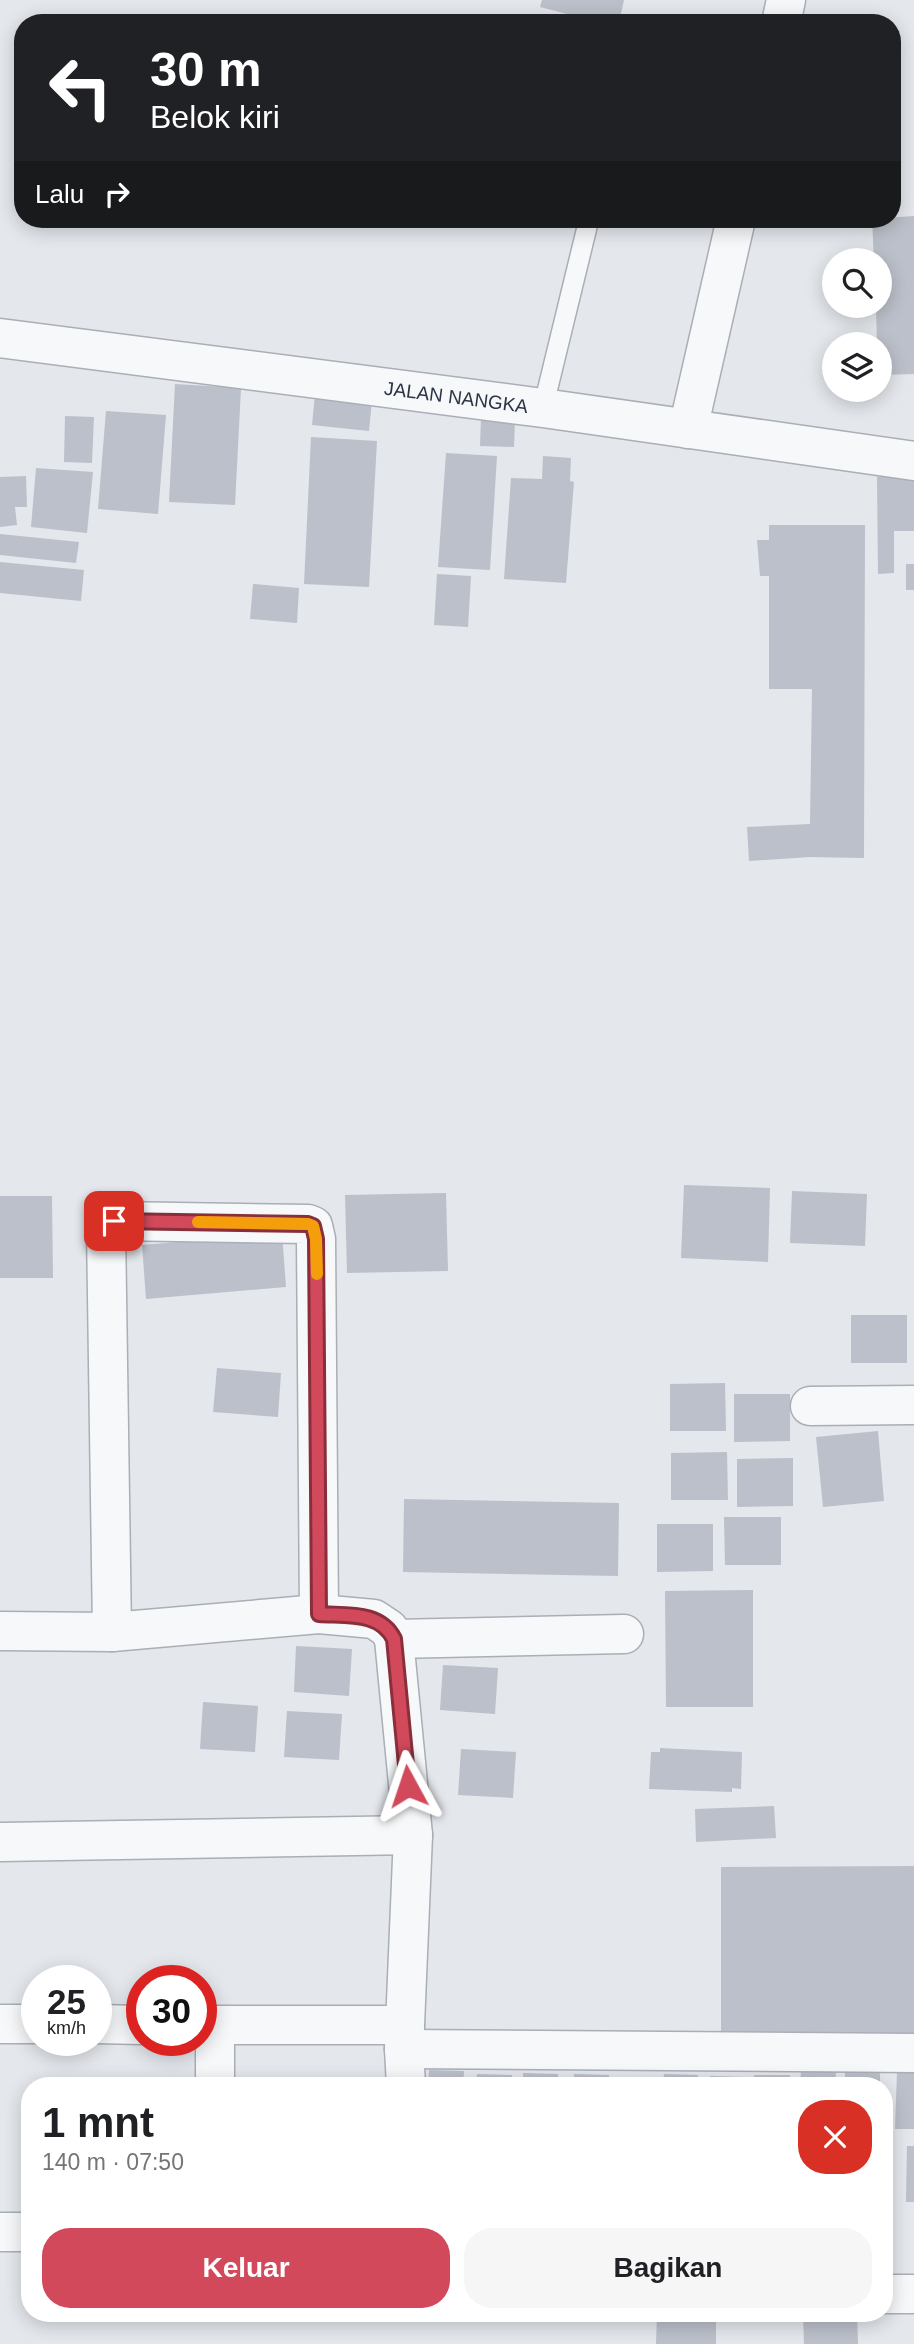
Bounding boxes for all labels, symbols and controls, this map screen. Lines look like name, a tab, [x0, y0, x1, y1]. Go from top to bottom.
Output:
icon: left	[35, 42, 126, 133]
text: 30 m	[150, 42, 262, 96]
text: Belok kiri	[150, 99, 280, 135]
icon: right	[98, 175, 136, 213]
text: Lalu	[35, 179, 84, 209]
map controls	[822, 248, 892, 402]
button: search	[822, 248, 892, 318]
button: layers	[822, 332, 892, 402]
street label: JALAN NANGKA	[383, 377, 530, 417]
pin	[84, 1191, 144, 1251]
icon: arrive	[95, 1202, 133, 1240]
position arrow	[371, 1749, 445, 1823]
speed limit sign: 30	[126, 1965, 217, 2056]
text: 25	[47, 1982, 86, 2021]
text: km/h	[47, 2018, 86, 2038]
text: 1 mnt	[42, 2099, 154, 2146]
button: close	[798, 2100, 872, 2174]
text: 140 m · 07:50	[42, 2149, 184, 2175]
button: Keluar	[42, 2228, 450, 2308]
button: Bagikan	[464, 2228, 872, 2308]

